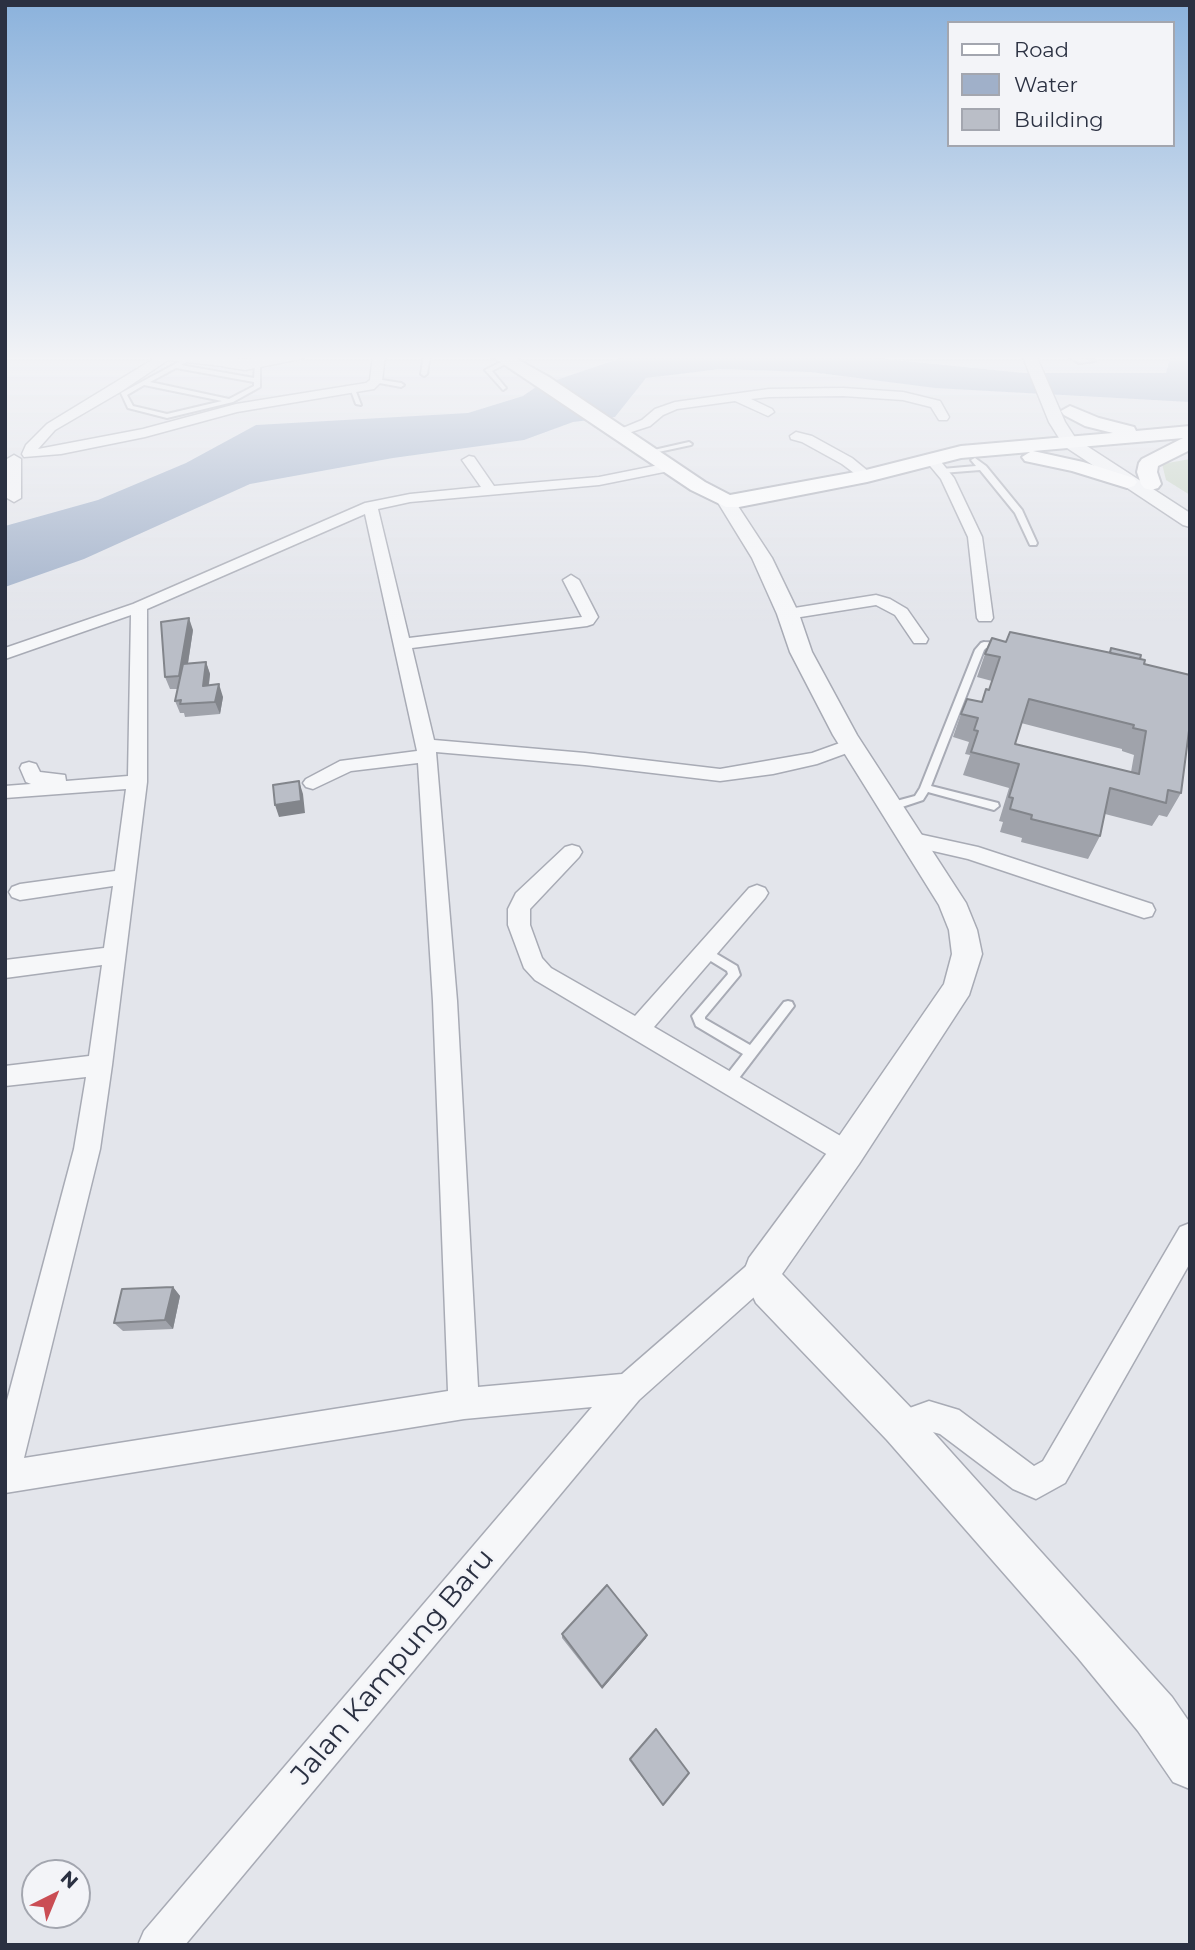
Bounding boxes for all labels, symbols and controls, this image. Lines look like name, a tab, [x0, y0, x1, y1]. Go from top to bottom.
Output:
legend	[946, 21, 1174, 147]
text: Road	[1014, 37, 1069, 62]
text: Water	[1014, 72, 1078, 97]
text: Building	[1014, 107, 1104, 132]
street label: Jalan Kampung Baru	[285, 1542, 501, 1792]
north arrow	[21, 1859, 91, 1929]
text: N	[56, 1866, 83, 1893]

